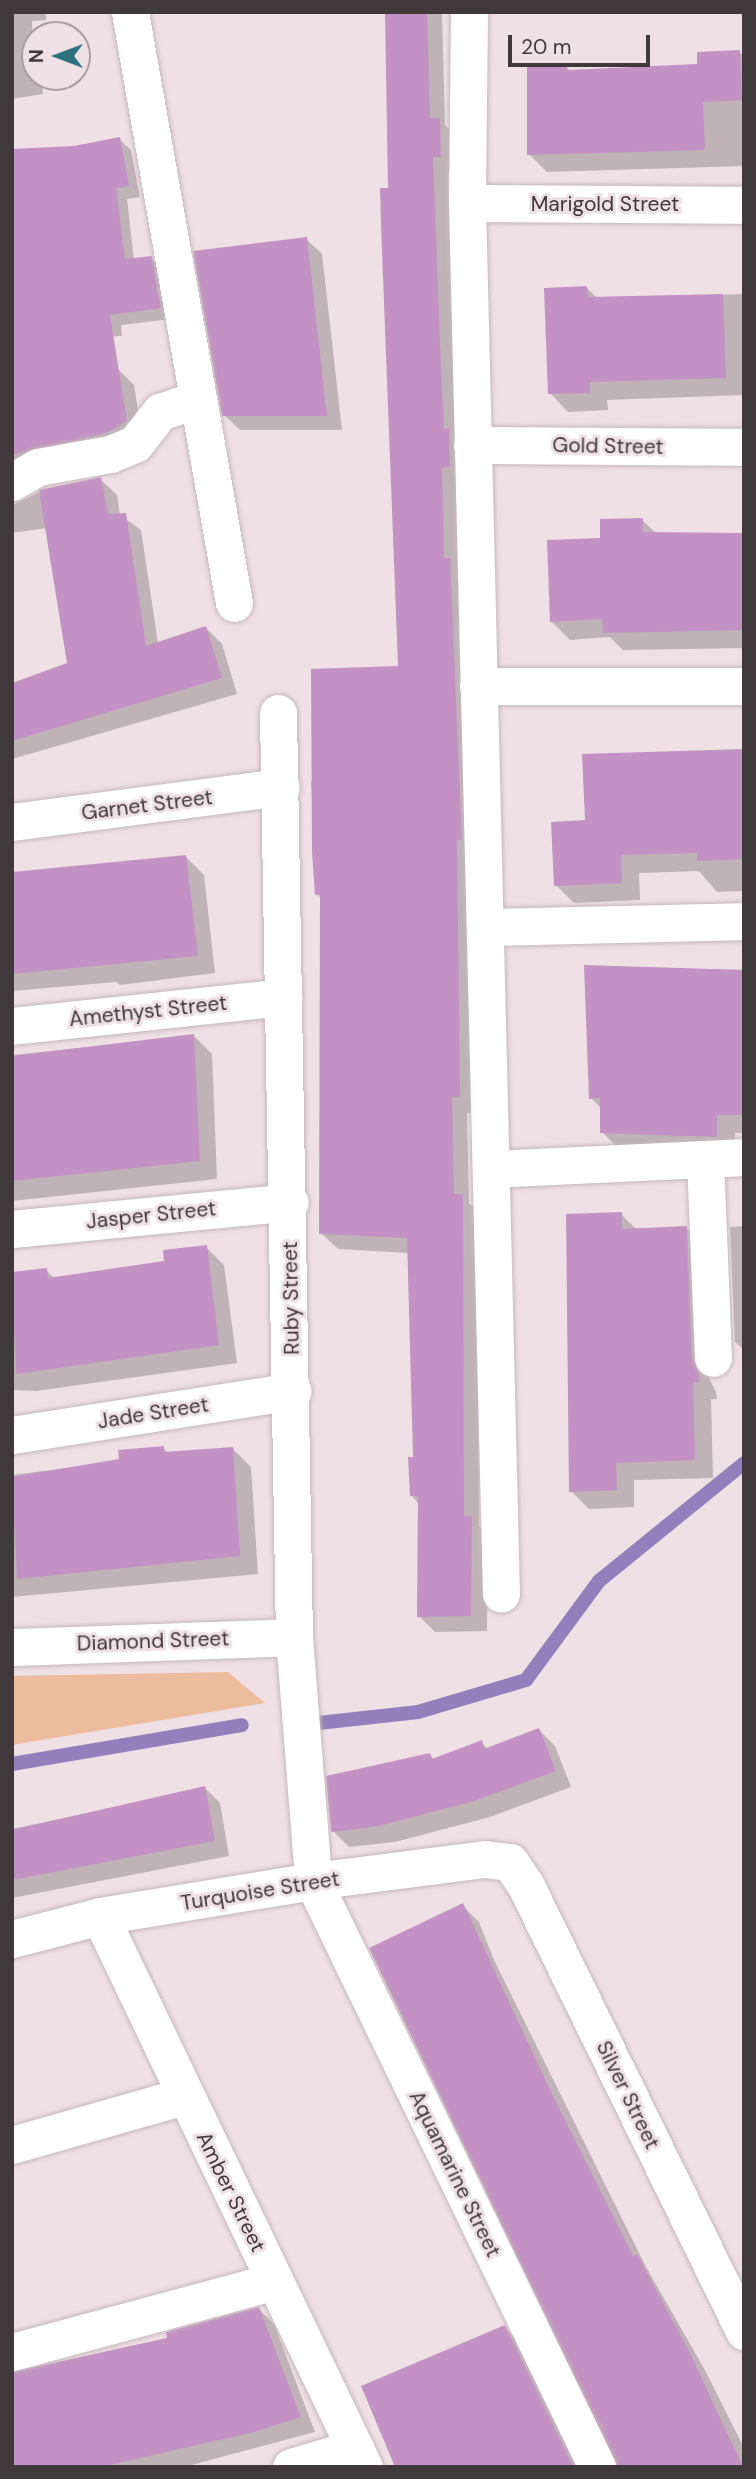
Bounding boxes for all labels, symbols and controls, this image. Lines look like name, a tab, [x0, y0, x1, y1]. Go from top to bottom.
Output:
north arrow	[21, 21, 91, 91]
scale bar	[511, 21, 653, 65]
text: 20 m	[521, 33, 572, 61]
text: N	[24, 49, 49, 63]
street label: Marigold Street	[531, 191, 679, 217]
street label: Gold Street	[552, 432, 664, 460]
street label: Garnet Street	[80, 784, 214, 826]
street label: Amethyst Street	[68, 990, 228, 1032]
street label: Jasper Street	[85, 1196, 217, 1234]
street label: Ruby Street	[277, 1241, 305, 1355]
street label: Jade Street	[96, 1392, 210, 1434]
street label: Diamond Street	[76, 1626, 230, 1656]
street label: Turquoise Street	[179, 1866, 341, 1916]
street label: Silver Street	[591, 2037, 665, 2153]
street label: Aquamarine Street	[404, 2087, 506, 2261]
street label: Amber Street	[191, 2128, 271, 2256]

